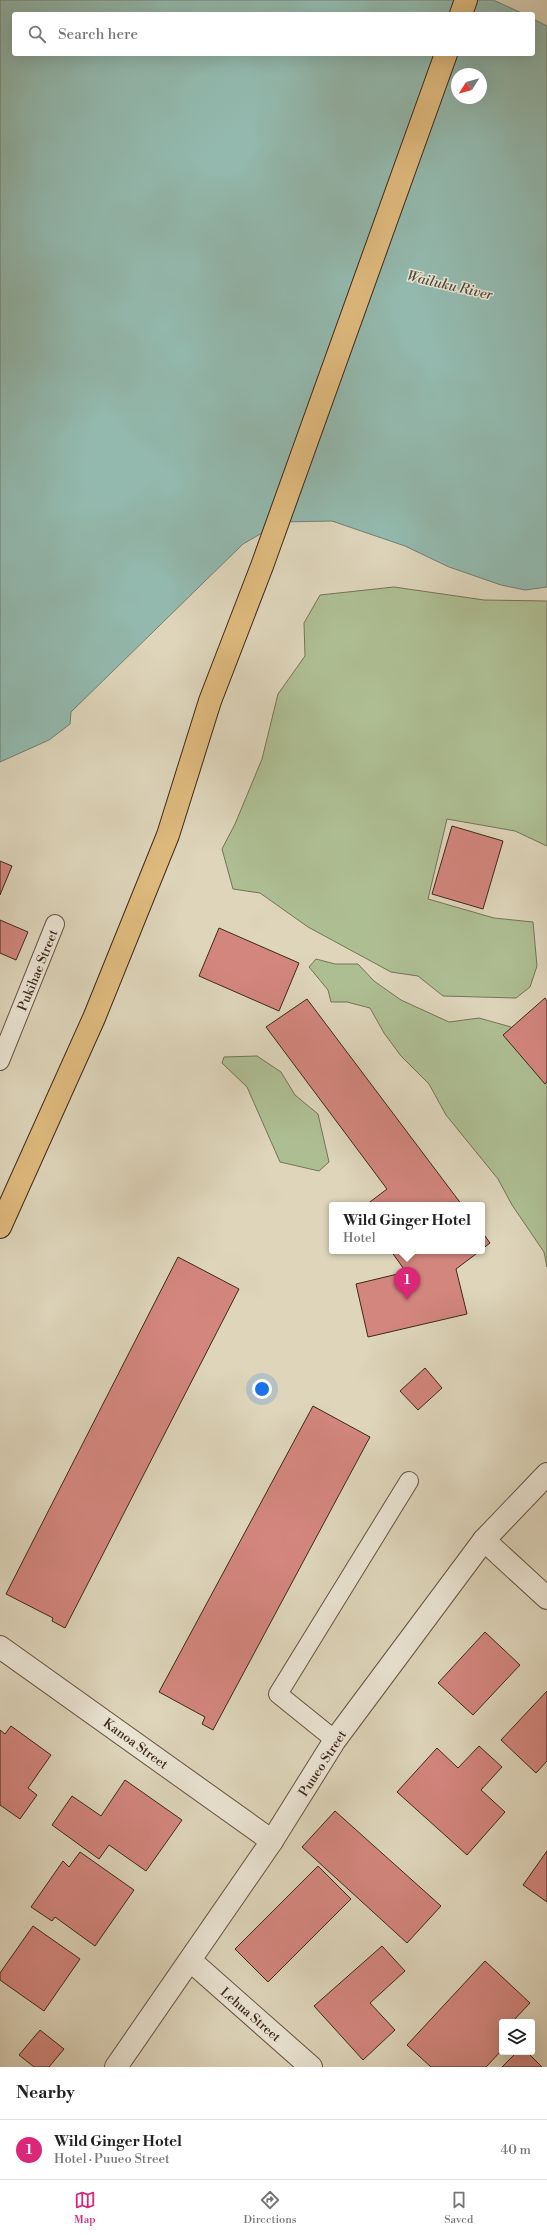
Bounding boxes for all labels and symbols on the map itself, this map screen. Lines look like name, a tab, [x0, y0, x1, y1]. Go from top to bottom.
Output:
north arrow	[451, 68, 487, 104]
water label: Wailuku River	[405, 267, 495, 305]
street label: Pukihae Street	[14, 927, 62, 1013]
pin: 1	[394, 1267, 420, 1300]
your location	[252, 1379, 272, 1399]
street label: Kanoa Street	[100, 1715, 171, 1773]
street label: Puueo Street	[296, 1727, 350, 1800]
street label: Lehua Street	[217, 1984, 284, 2046]

